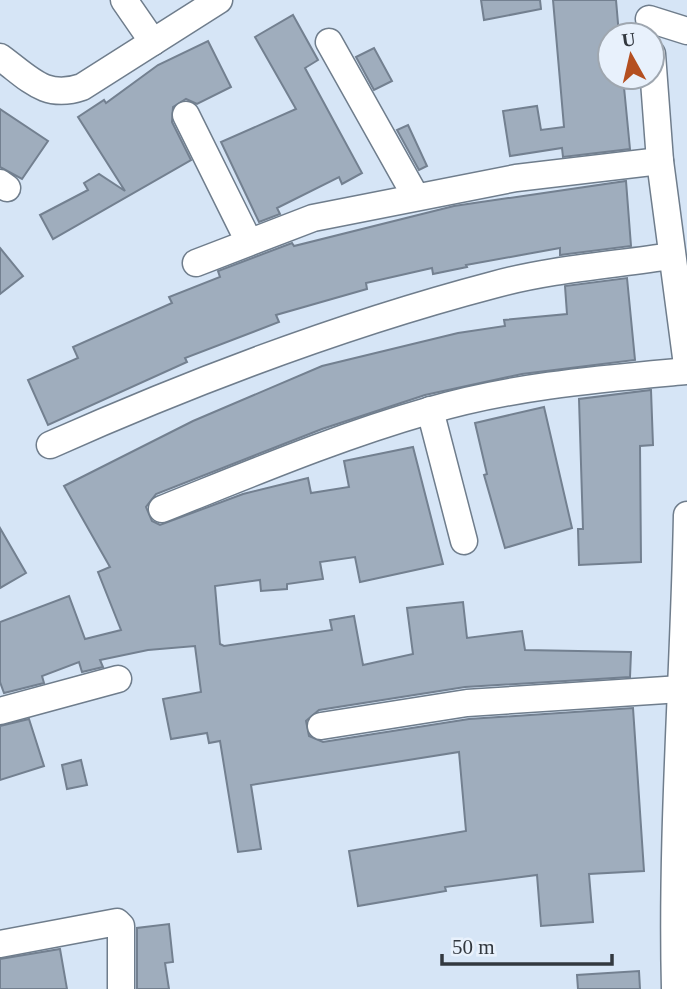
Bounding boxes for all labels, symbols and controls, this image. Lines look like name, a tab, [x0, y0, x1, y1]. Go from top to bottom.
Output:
north arrow	[596, 21, 666, 91]
text: U	[620, 28, 637, 51]
scale bar	[442, 922, 612, 966]
text: 50 m	[452, 935, 495, 959]

